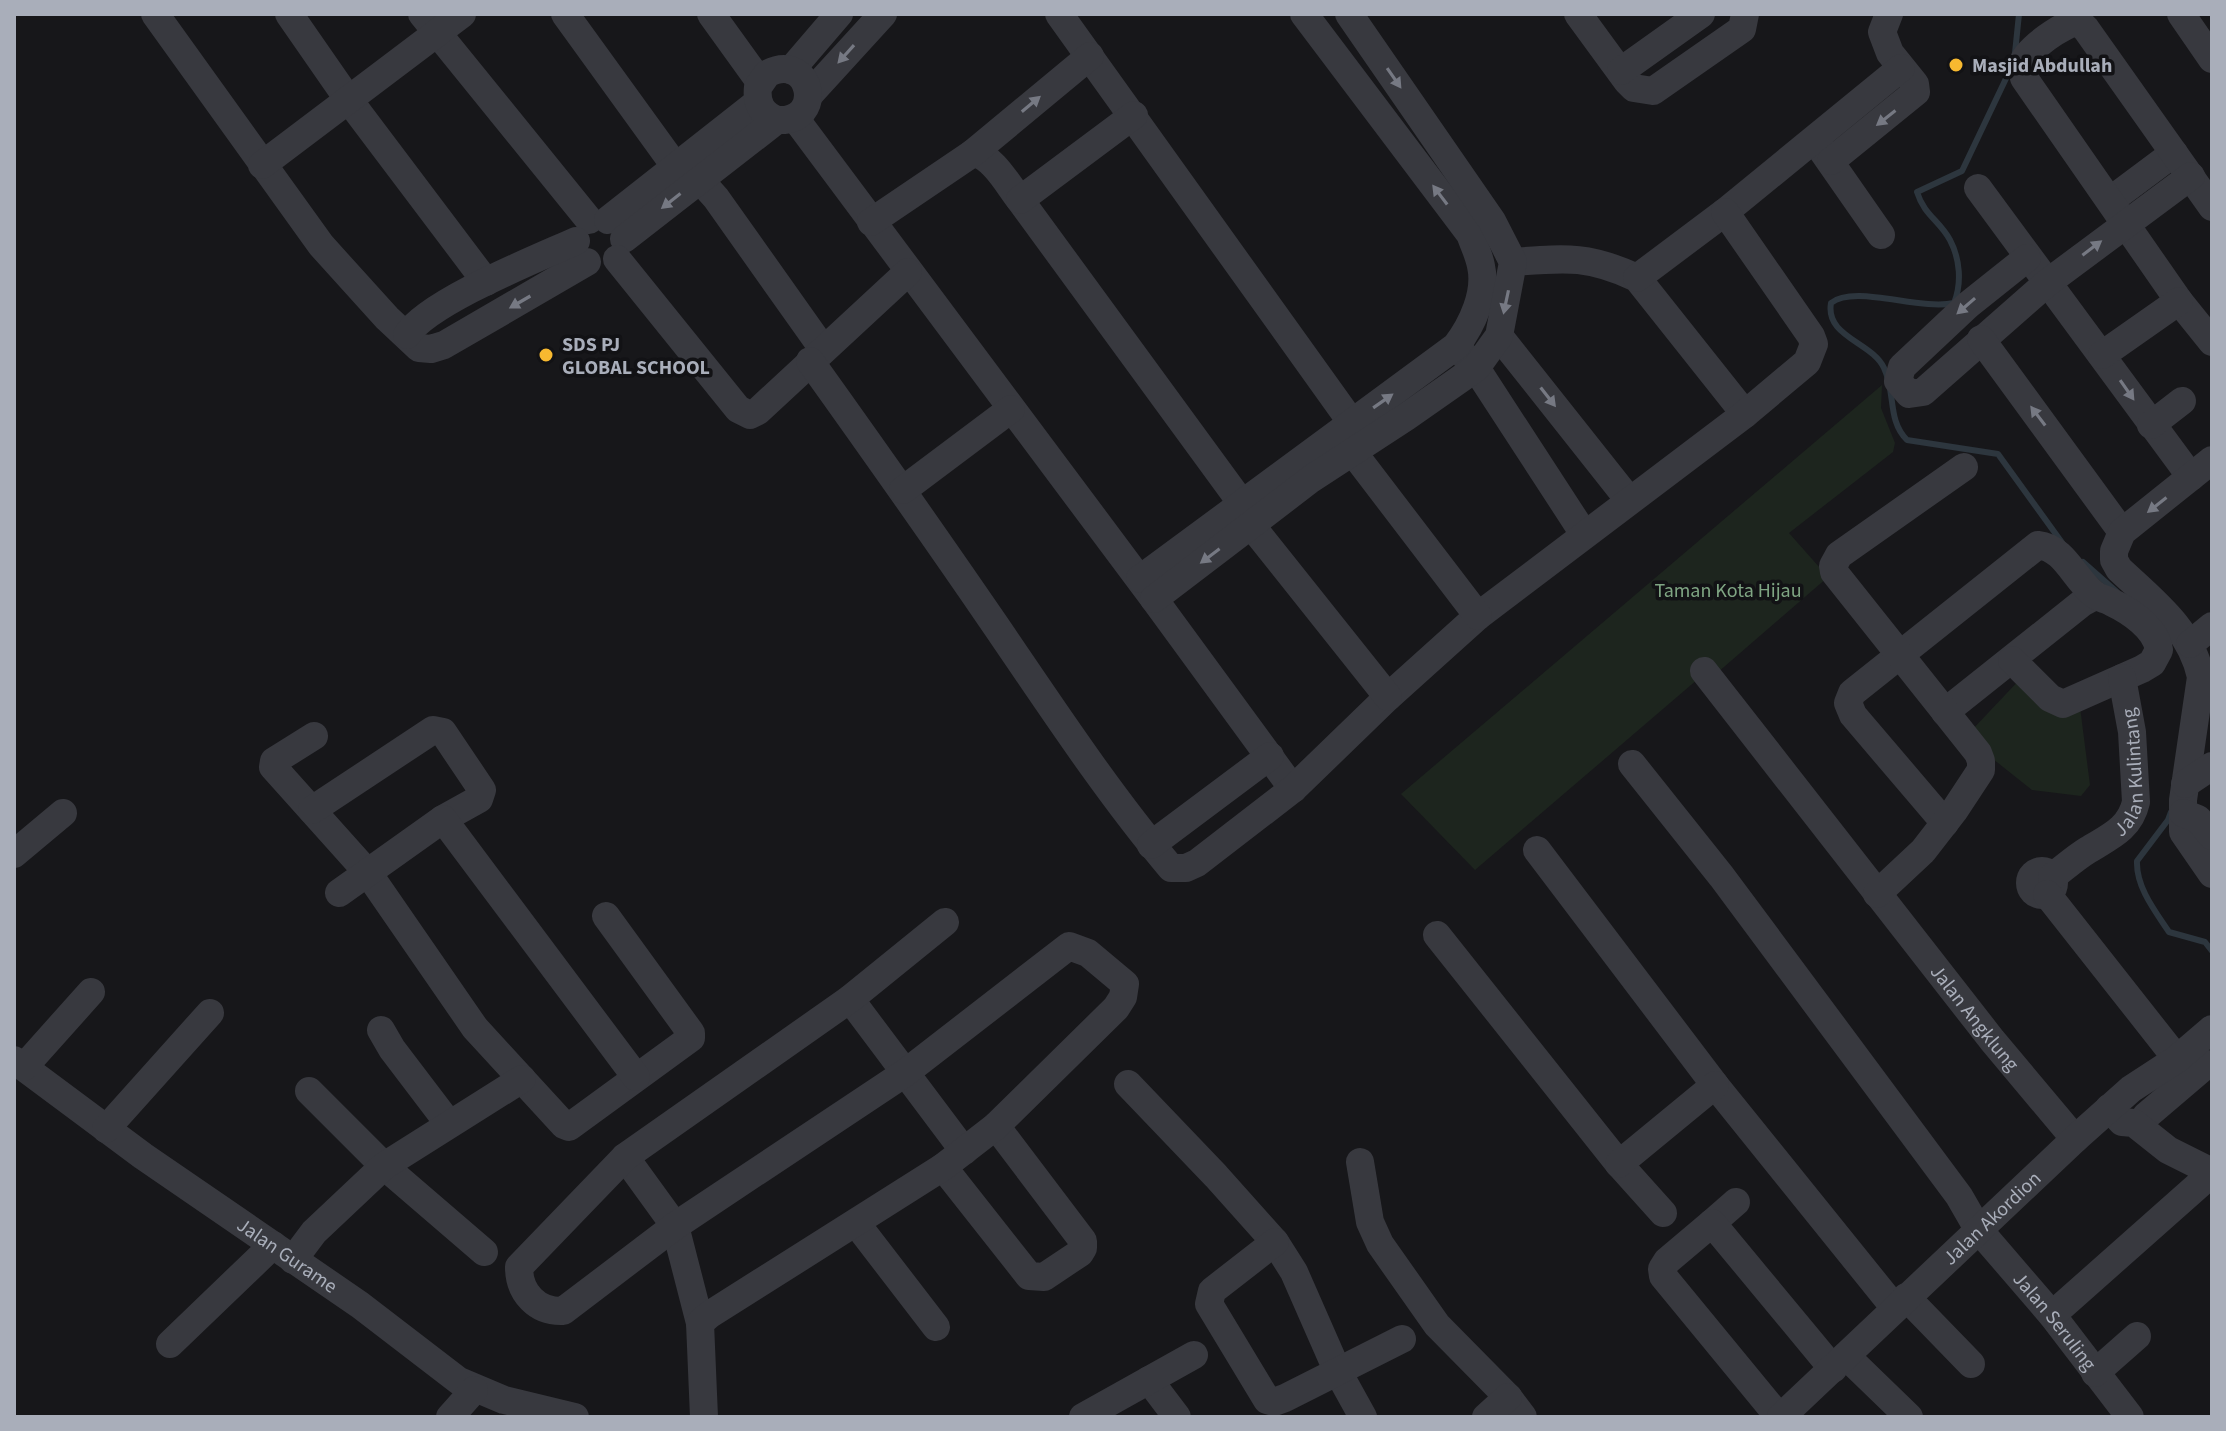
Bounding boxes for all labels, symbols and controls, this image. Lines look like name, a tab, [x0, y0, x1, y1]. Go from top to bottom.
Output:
one-way arrow	[837, 45, 855, 64]
place label: Masjid Abdullah	[1972, 52, 2112, 80]
marker: Masjid Abdullah	[1947, 56, 1965, 74]
one-way arrow	[1387, 67, 1402, 88]
one-way arrow	[1021, 96, 1041, 113]
one-way arrow	[1876, 109, 1896, 125]
one-way arrow	[1433, 185, 1449, 206]
one-way arrow	[661, 193, 681, 209]
one-way arrow	[2082, 241, 2102, 257]
one-way arrow	[1499, 290, 1512, 315]
one-way arrow	[509, 295, 532, 309]
one-way arrow	[1957, 297, 1976, 315]
place label: SDS PJ GLOBAL SCHOOL	[562, 331, 710, 382]
marker: SDS PJ GLOBAL SCHOOL	[537, 346, 555, 364]
one-way arrow	[2119, 380, 2134, 401]
one-way arrow	[1539, 387, 1555, 407]
one-way arrow	[1372, 394, 1393, 409]
one-way arrow	[2031, 406, 2047, 426]
one-way arrow	[2147, 496, 2167, 512]
one-way arrow	[1200, 548, 1220, 564]
park label: Taman Kota Hijau	[1654, 577, 1802, 605]
street label: Jalan Kulintang	[2108, 706, 2151, 843]
street label: Jalan Angklung	[1923, 959, 2025, 1077]
street label: Jalan Akordion	[1937, 1165, 2048, 1272]
street label: Jalan Gurame	[231, 1212, 343, 1300]
street label: Jalan Seruling	[2006, 1266, 2103, 1377]

